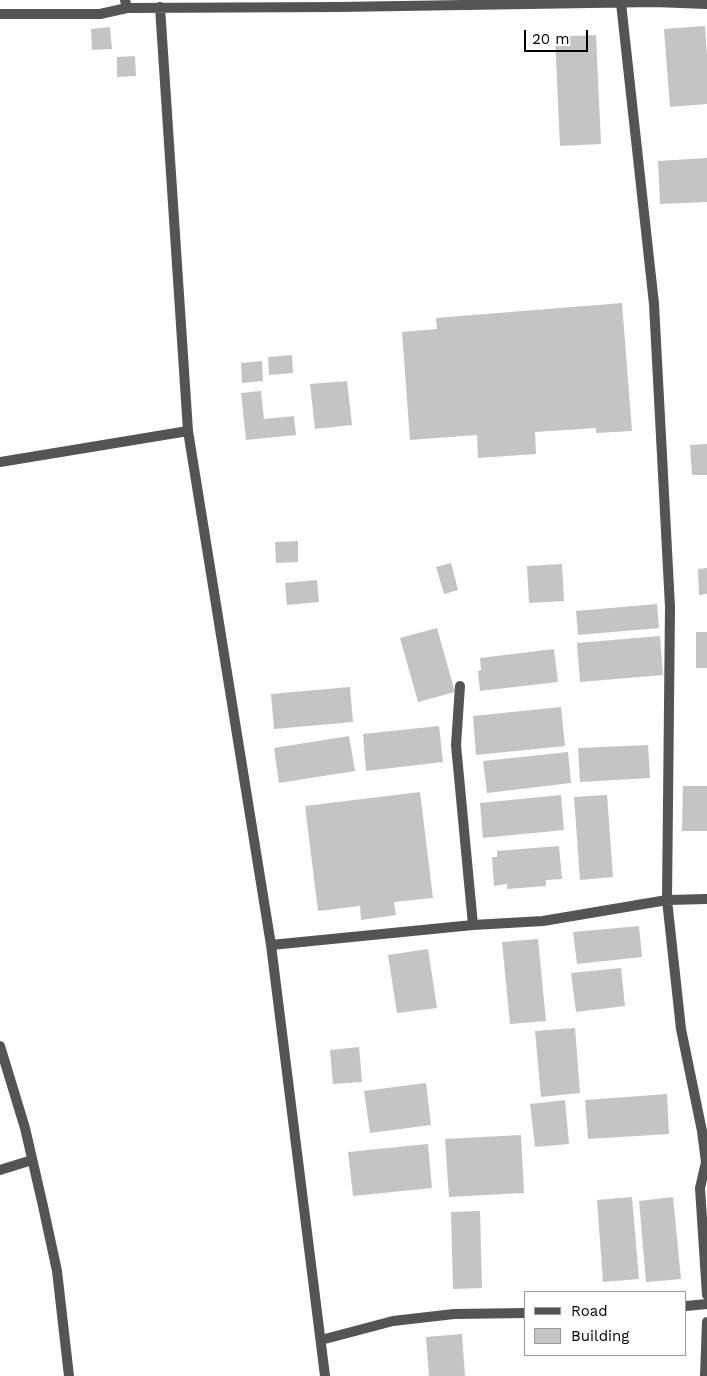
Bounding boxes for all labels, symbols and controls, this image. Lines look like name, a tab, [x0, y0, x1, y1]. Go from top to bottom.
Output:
scale bar	[527, 20, 591, 52]
text: 20 m	[532, 30, 570, 48]
legend	[524, 1291, 687, 1356]
text: Road	[571, 1302, 608, 1320]
text: Building	[571, 1327, 629, 1345]

